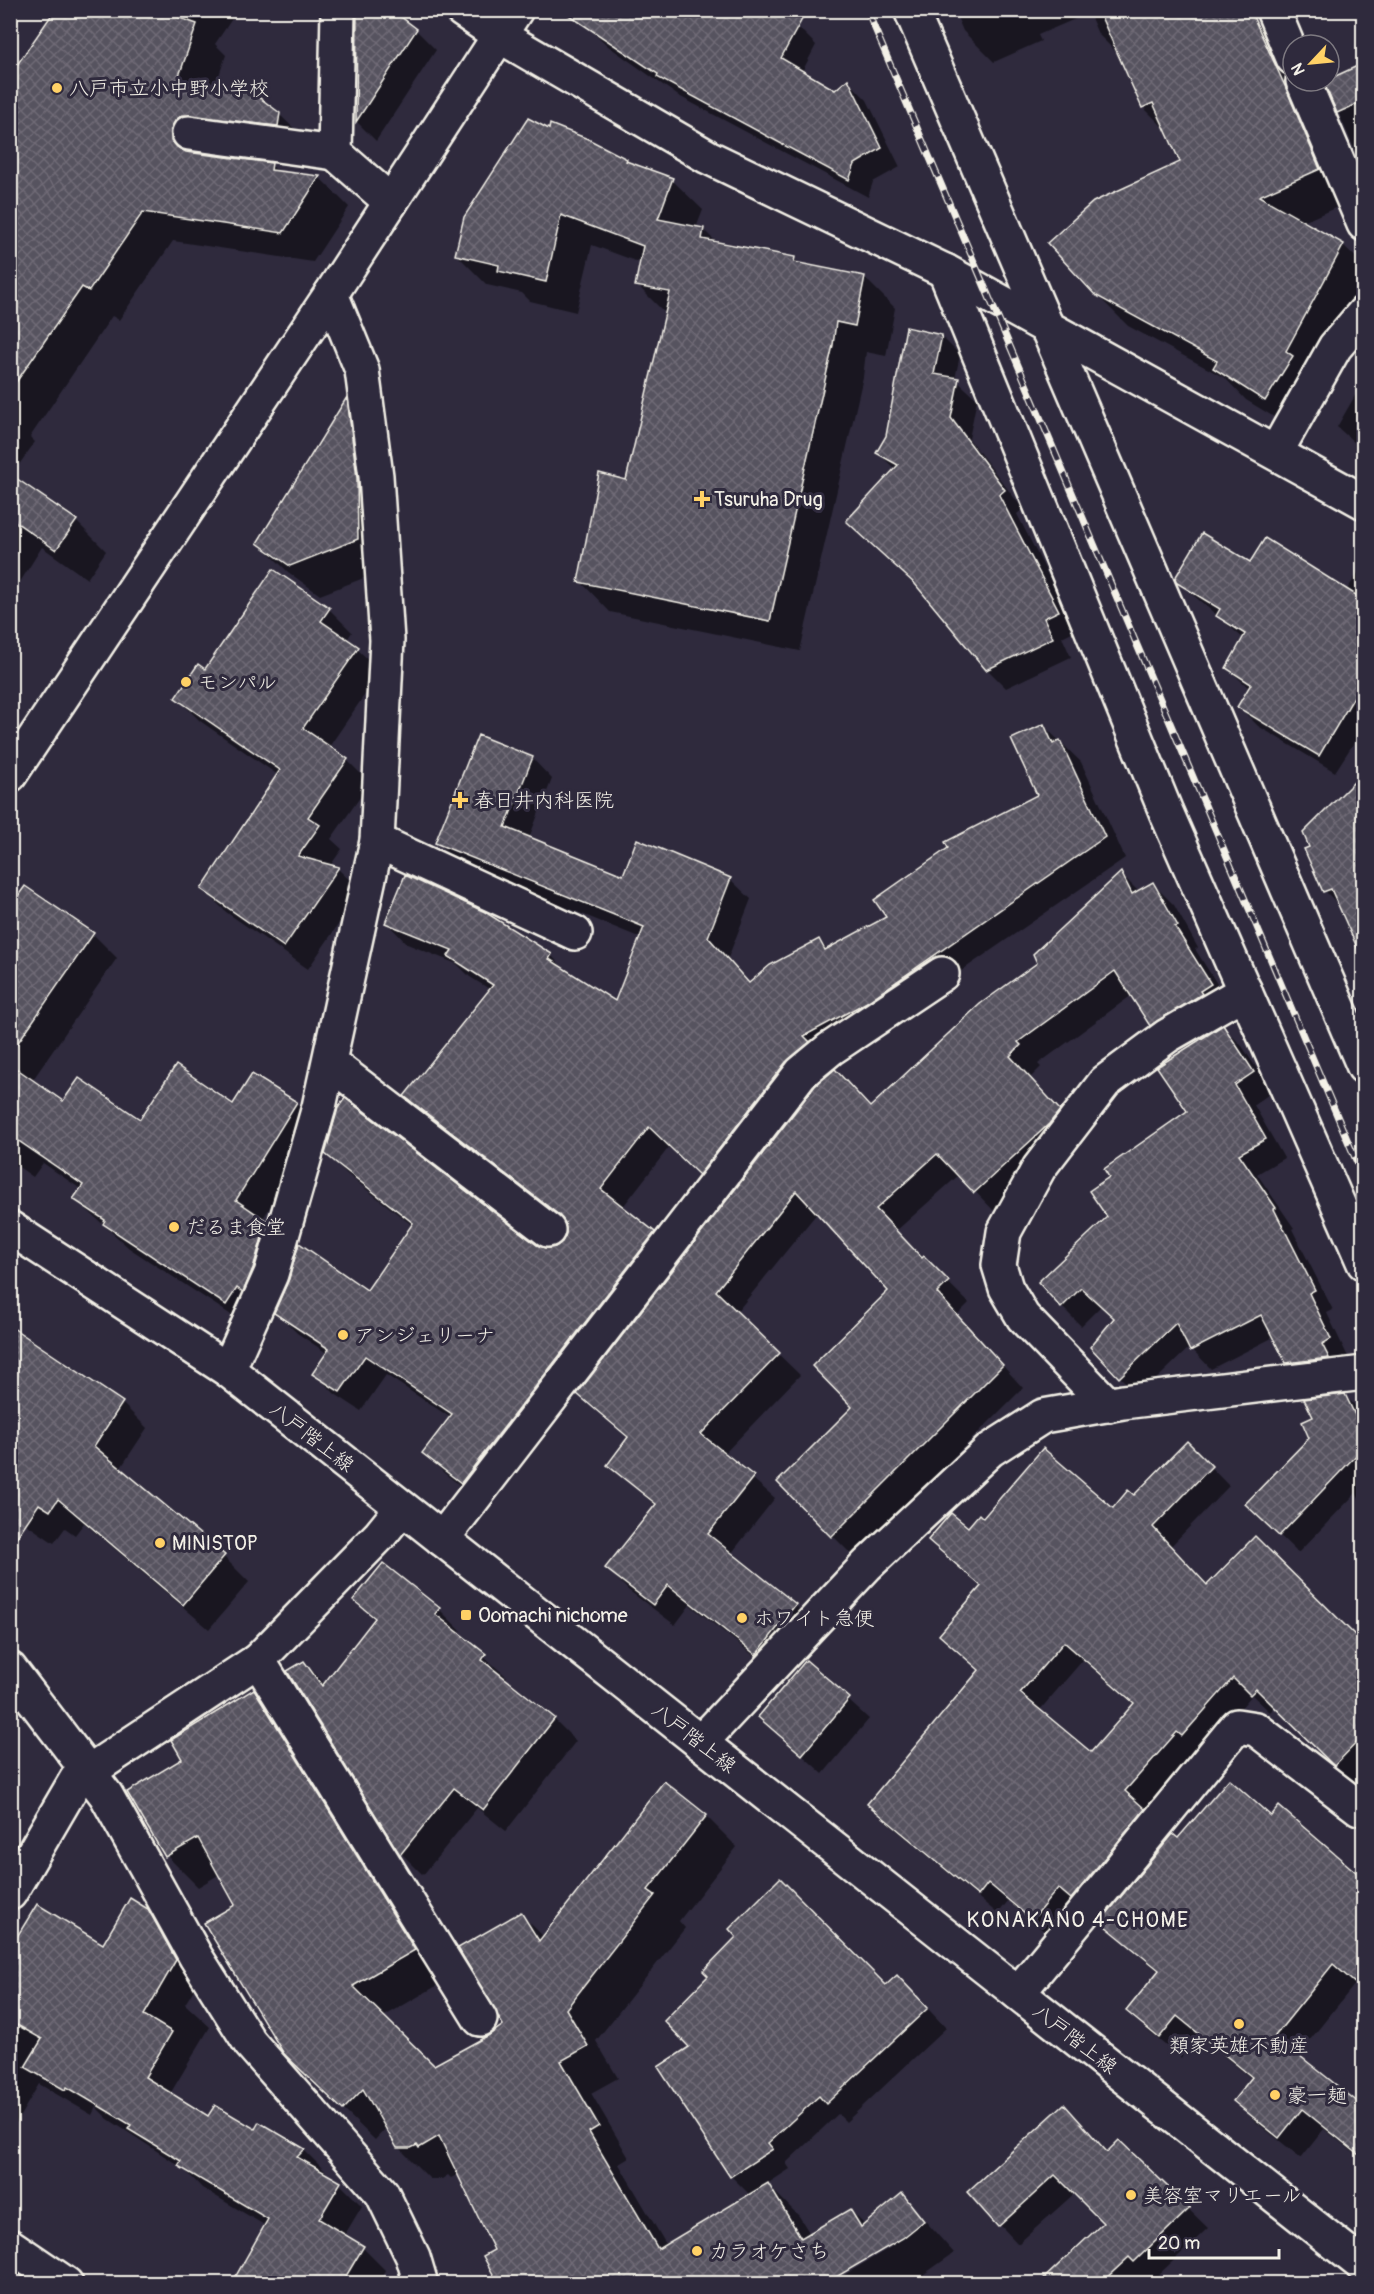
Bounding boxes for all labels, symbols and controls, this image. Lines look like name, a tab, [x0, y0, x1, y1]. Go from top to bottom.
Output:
north arrow	[1281, 33, 1341, 93]
text: N	[1287, 60, 1310, 78]
place label: 八戸市立小中野小学校	[69, 76, 269, 101]
marker: 八戸市立小中野小学校	[50, 81, 64, 95]
place label: Tsuruha Drug	[714, 487, 823, 512]
marker: Tsuruha Drug	[695, 492, 709, 506]
place label: モンパル	[198, 670, 277, 695]
marker: モンパル	[179, 675, 193, 689]
place label: 春日井内科医院	[474, 788, 614, 813]
marker: 春日井内科医院	[451, 791, 469, 809]
place label: だるま食堂	[186, 1215, 286, 1240]
marker: だるま食堂	[167, 1220, 181, 1234]
place label: アンジェリーナ	[355, 1323, 495, 1348]
marker: アンジェリーナ	[336, 1328, 350, 1342]
street label: 八戸階上線	[265, 1396, 359, 1478]
place label: MINISTOP	[172, 1531, 258, 1556]
marker: MINISTOP	[153, 1536, 167, 1550]
place label: Oomachi nichome	[478, 1603, 628, 1628]
place label: ホワイト急便	[754, 1606, 874, 1631]
marker: Oomachi nichome	[459, 1608, 473, 1622]
marker: ホワイト急便	[735, 1611, 749, 1625]
street label: 八戸階上線	[647, 1697, 741, 1779]
district label: KONAKANO 4-CHOME	[967, 1907, 1189, 1934]
street label: 八戸階上線	[1028, 1998, 1122, 2080]
marker: 類家英雄不動産	[1232, 2017, 1246, 2031]
place label: 類家英雄不動産	[1169, 2033, 1309, 2058]
place label: 豪一麺	[1287, 2083, 1347, 2108]
marker: 豪一麺	[1268, 2088, 1282, 2102]
place label: 美容室マリエール	[1143, 2183, 1302, 2208]
marker: 美容室マリエール	[1124, 2188, 1138, 2202]
scale bar	[1149, 2222, 1280, 2260]
text: 20 m	[1158, 2232, 1200, 2255]
place label: カラオケさち	[709, 2239, 829, 2264]
marker: カラオケさち	[690, 2244, 704, 2258]

